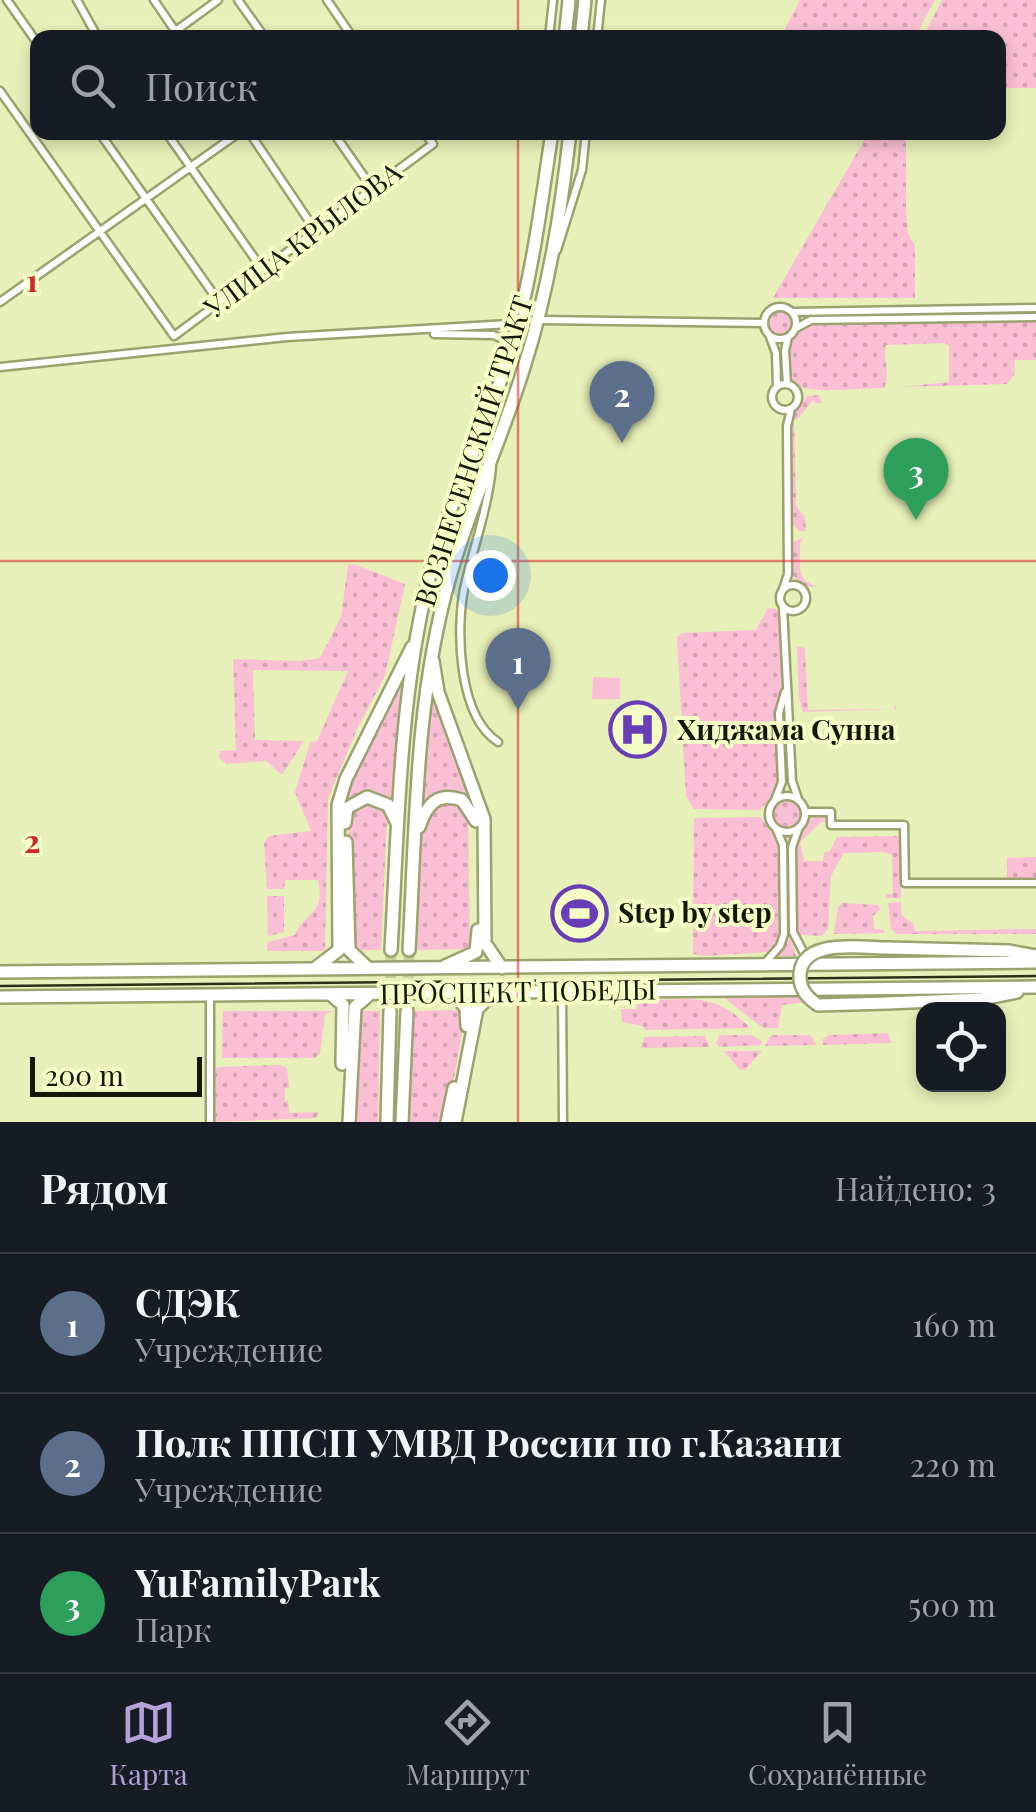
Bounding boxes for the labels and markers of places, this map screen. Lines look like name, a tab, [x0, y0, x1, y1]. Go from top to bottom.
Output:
pin: 2	[590, 360, 654, 443]
pin: 3	[884, 438, 948, 520]
pin: 1	[486, 628, 550, 710]
hospital icon: Хиджама Сунна	[608, 700, 668, 760]
place label: Хиджама Сунна	[677, 710, 896, 747]
sports icon: Step by step	[549, 883, 609, 943]
place label: Step by step	[618, 893, 771, 930]

